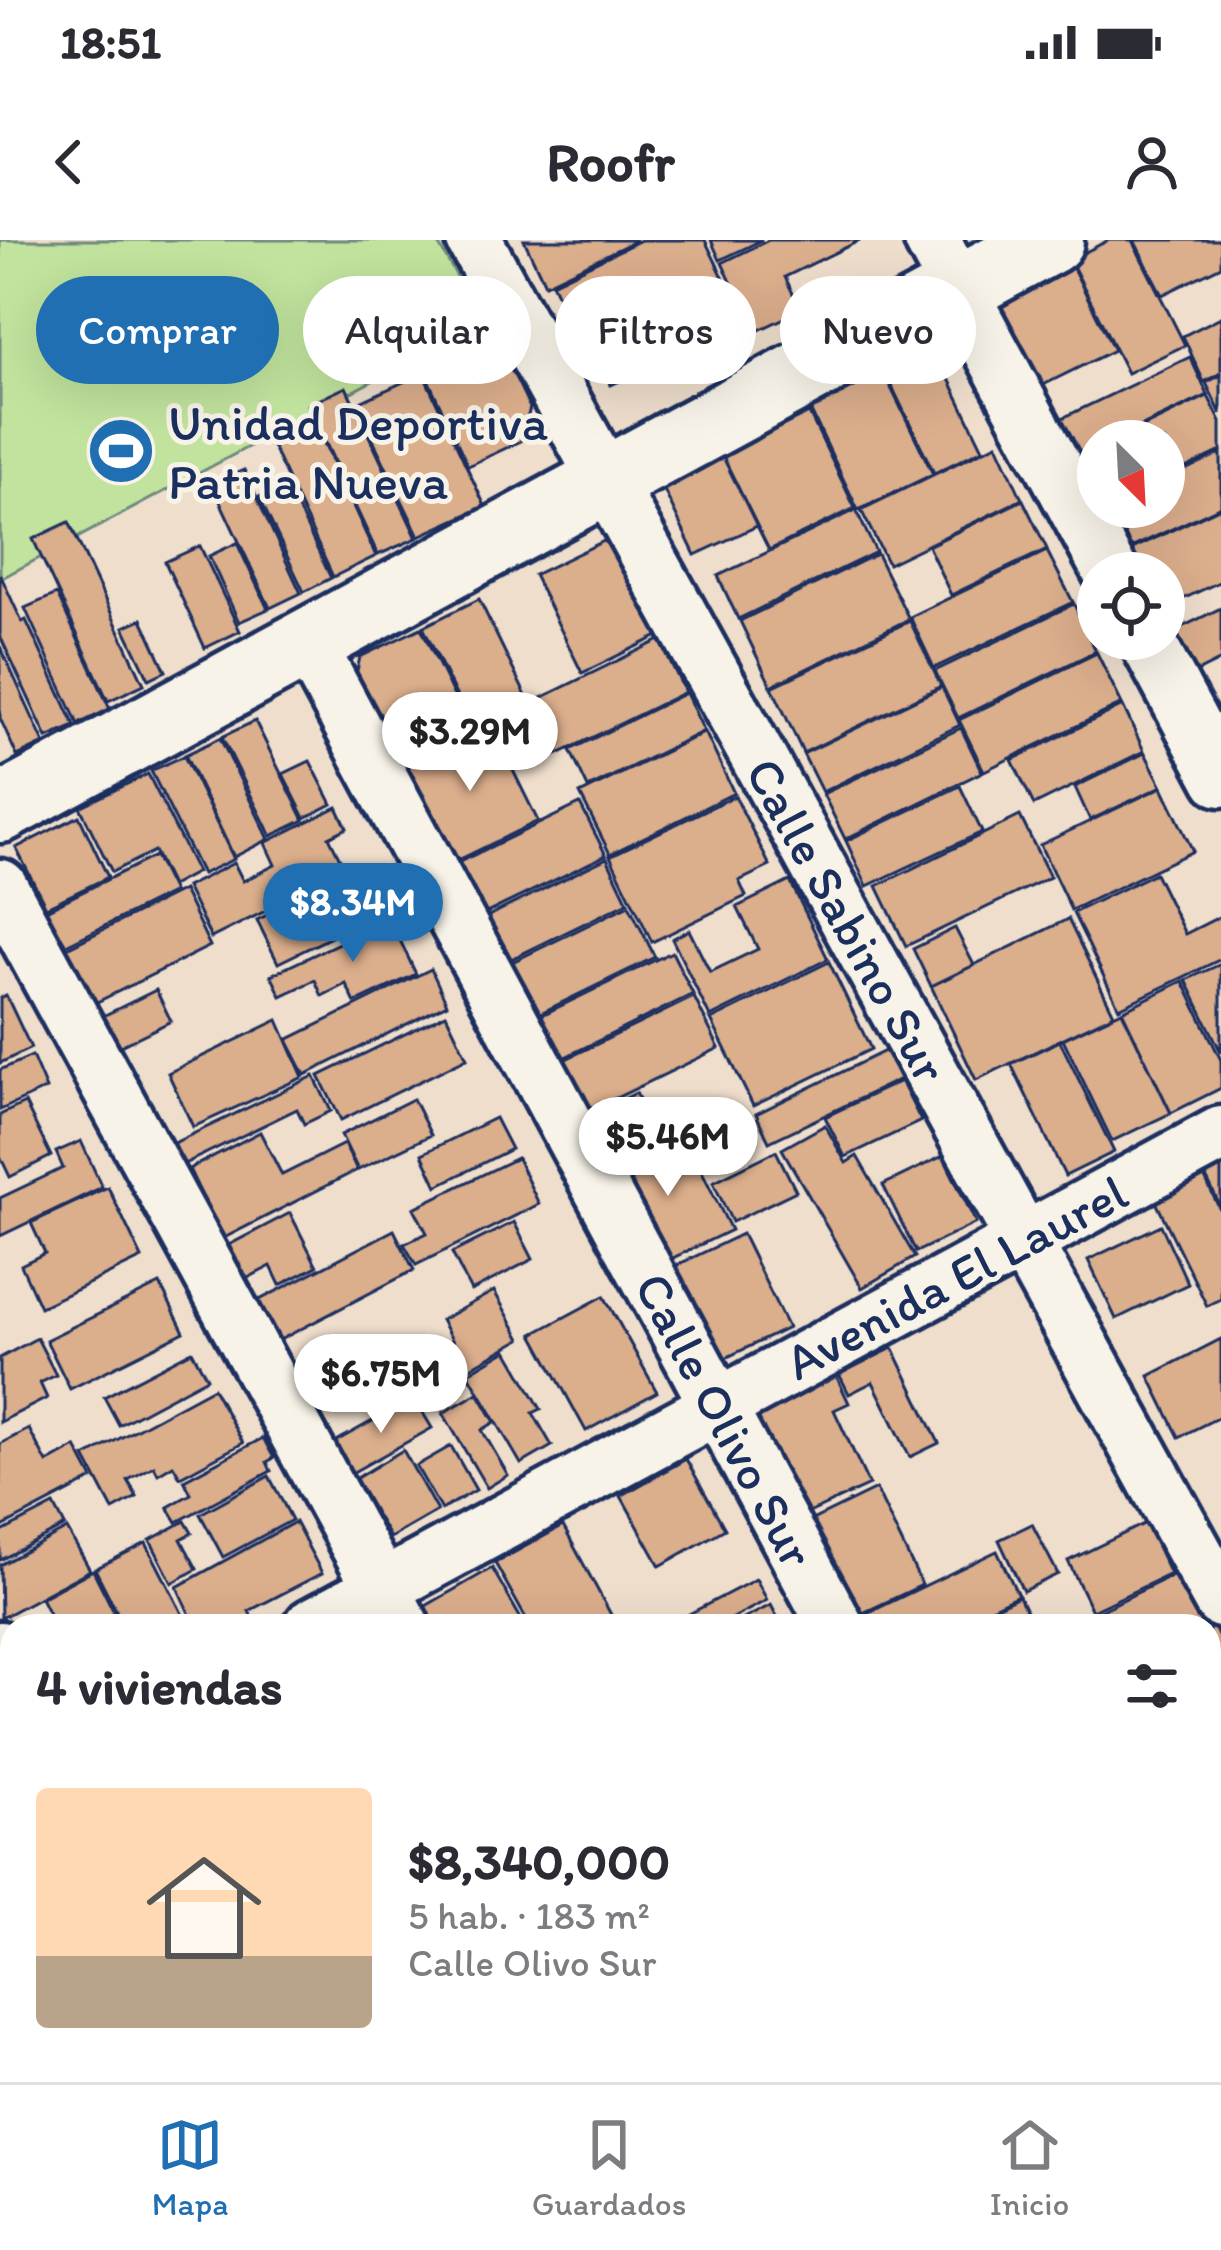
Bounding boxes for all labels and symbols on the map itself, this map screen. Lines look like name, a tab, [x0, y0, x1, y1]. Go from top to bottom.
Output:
place label: Unidad Deportiva Patria Nueva	[168, 392, 548, 512]
sports icon: Unidad Deportiva Patria Nueva	[86, 416, 156, 486]
north arrow	[1077, 420, 1185, 528]
pin: $3.29M	[372, 692, 568, 794]
street label: Calle Sabino Sur	[733, 747, 961, 1093]
pin: $8.34M	[255, 863, 451, 965]
pin: $5.46M	[570, 1097, 766, 1199]
street label: Avenida El Laurel	[775, 1161, 1137, 1393]
street label: Calle Olivo Sur	[622, 1262, 828, 1578]
pin: $6.75M	[283, 1334, 479, 1436]

